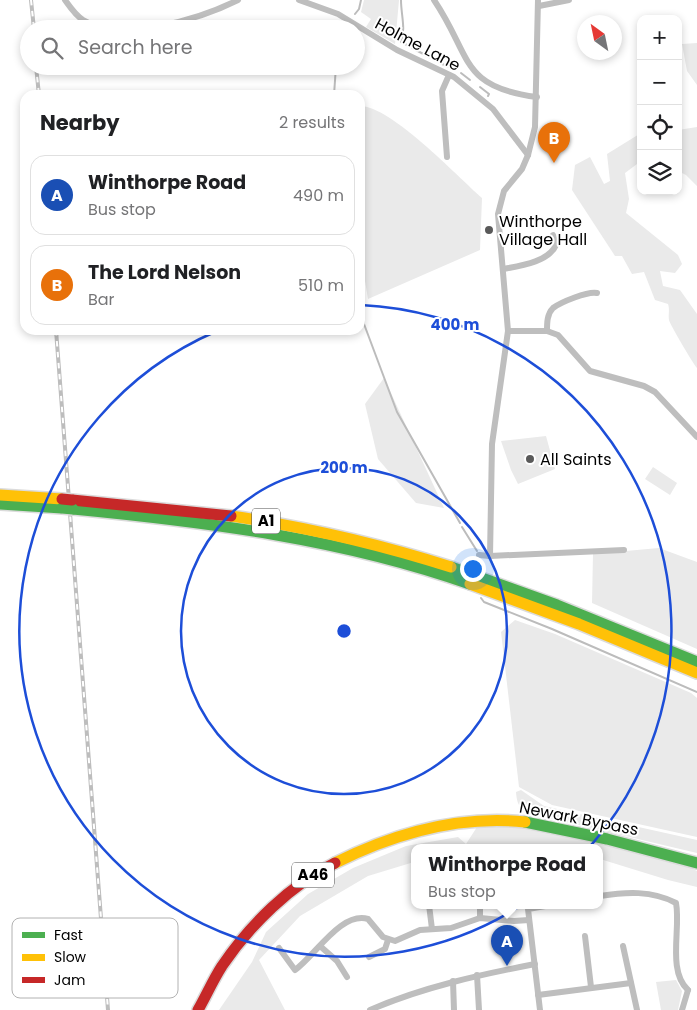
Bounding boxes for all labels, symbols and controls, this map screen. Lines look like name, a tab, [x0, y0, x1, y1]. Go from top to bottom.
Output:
street label: Holme Lane	[371, 12, 465, 77]
north arrow	[577, 15, 622, 60]
map controls	[637, 15, 682, 195]
button: +	[637, 15, 682, 60]
search box	[20, 20, 365, 75]
icon: search	[38, 34, 66, 62]
text: Search here	[78, 34, 192, 61]
button: −	[637, 60, 682, 105]
button: locate	[637, 105, 682, 150]
text: Nearby	[40, 108, 120, 137]
text: 2 results	[279, 111, 345, 134]
pin: B	[538, 122, 570, 163]
button: layers	[637, 150, 682, 195]
text: Winthorpe Road	[88, 169, 246, 196]
text: A	[51, 184, 63, 207]
text: 490 m	[293, 184, 344, 207]
text: Bus stop	[88, 198, 156, 221]
place label: Winthorpe Village Hall	[499, 210, 587, 251]
marker: Winthorpe Village Hall	[483, 224, 495, 236]
text: The Lord Nelson	[88, 259, 241, 286]
text: B	[52, 274, 62, 297]
text: 510 m	[298, 274, 344, 297]
text: Bar	[88, 288, 115, 311]
text: 400 m	[431, 314, 480, 335]
place label: All Saints	[540, 448, 612, 471]
marker: All Saints	[524, 453, 536, 465]
text: 200 m	[320, 457, 368, 478]
road number: A1	[252, 508, 280, 534]
your location	[460, 556, 486, 582]
centre of rings	[335, 622, 353, 640]
street label: Newark Bypass	[517, 796, 640, 841]
popup	[411, 844, 603, 909]
text: Winthorpe Road	[428, 851, 586, 878]
road number: A46	[292, 862, 334, 888]
text: Bus stop	[428, 880, 496, 903]
legend	[12, 918, 178, 998]
text: Fast	[54, 925, 83, 945]
pin: A	[491, 925, 523, 966]
text: Slow	[54, 947, 87, 967]
text: Jam	[54, 970, 85, 990]

